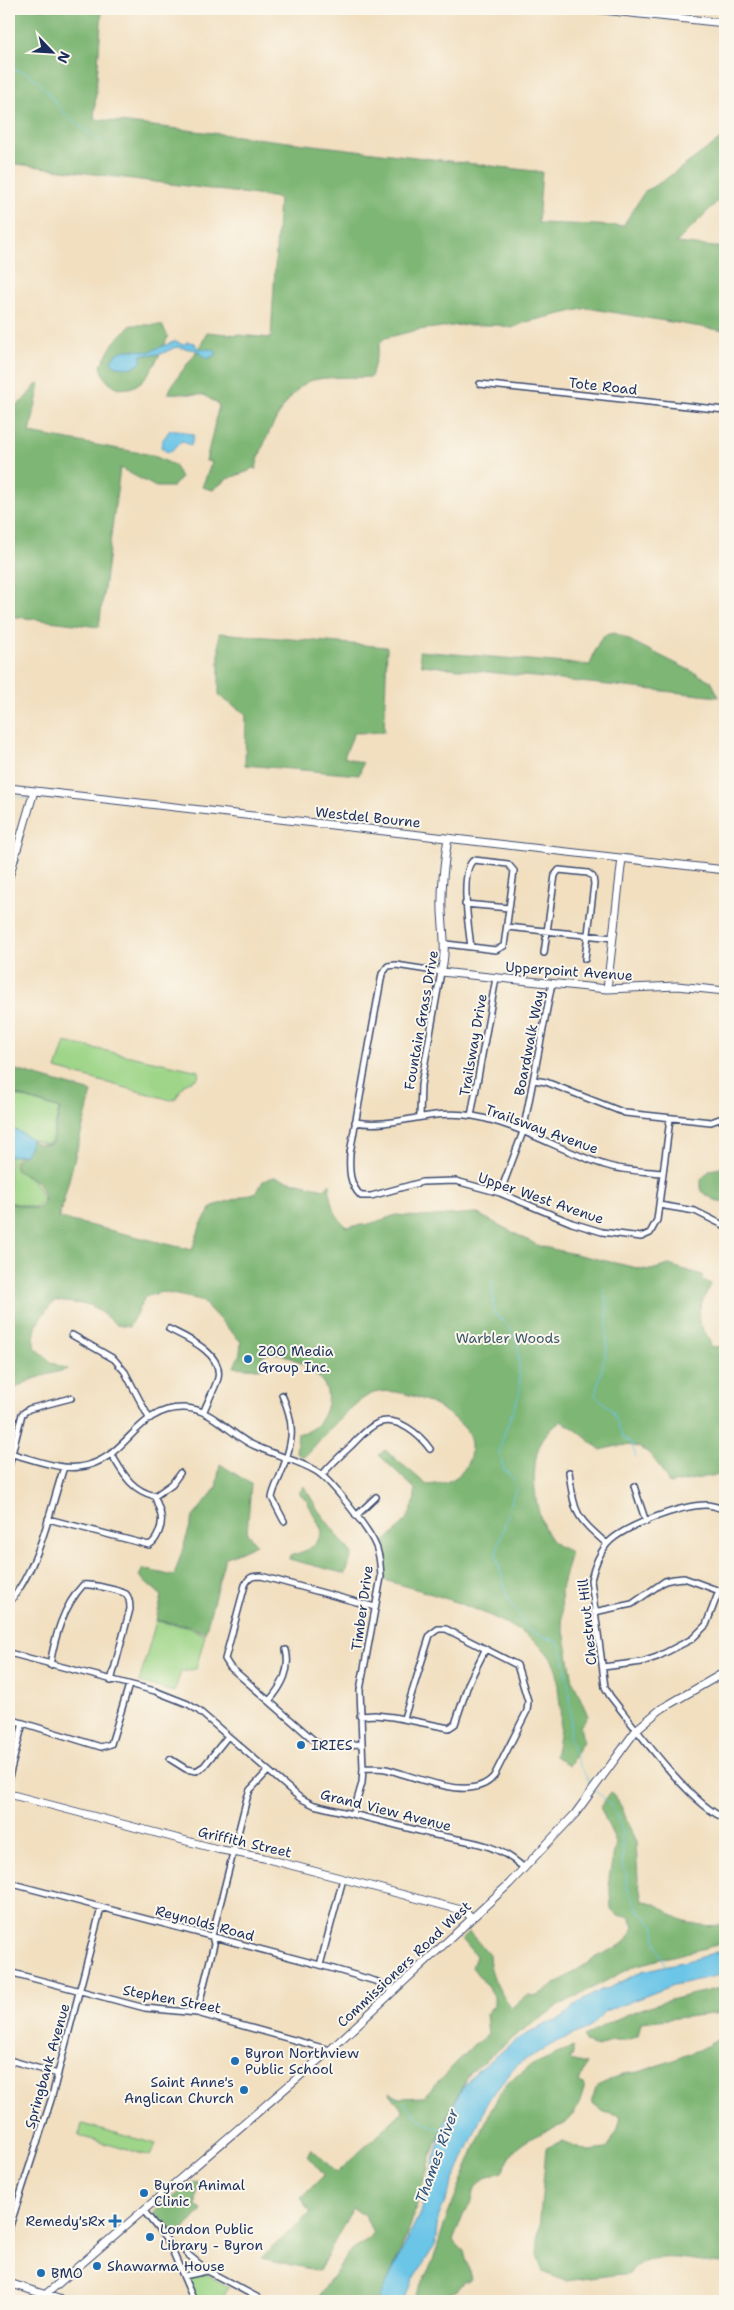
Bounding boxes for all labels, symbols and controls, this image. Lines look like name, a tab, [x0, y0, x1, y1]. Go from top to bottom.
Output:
north arrow	[28, 28, 78, 78]
text: N	[53, 49, 74, 66]
street label: Tote Road	[568, 373, 638, 399]
street label: Westdel Bourne	[314, 803, 422, 831]
street label: Fountain Grass Drive	[400, 949, 442, 1091]
street label: Upperpoint Avenue	[505, 958, 633, 984]
street label: Boardwalk Way	[510, 989, 548, 1097]
street label: Trailsway Drive	[455, 992, 491, 1098]
street label: Trailsway Avenue	[483, 1100, 601, 1158]
street label: Upper West Avenue	[476, 1168, 606, 1228]
park label: Warbler Woods	[456, 1329, 560, 1347]
place label: ZOO Media Group Inc.	[258, 1342, 334, 1376]
marker: ZOO Media Group Inc.	[242, 1353, 254, 1365]
street label: Timber Drive	[347, 1564, 377, 1652]
street label: Chestnut Hill	[573, 1577, 600, 1666]
place label: IRIES	[311, 1736, 353, 1754]
marker: IRIES	[295, 1739, 307, 1751]
street label: Grand View Avenue	[319, 1785, 453, 1835]
street label: Griffith Street	[196, 1822, 294, 1862]
street label: Commissioners Road West	[333, 1897, 475, 2031]
street label: Reynolds Road	[154, 1901, 257, 1945]
street label: Stephen Street	[121, 1981, 223, 2017]
street label: Springbank Avenue	[20, 2001, 74, 2131]
place label: Byron Northview Public School	[245, 2044, 359, 2078]
marker: Byron Northview Public School	[229, 2055, 241, 2067]
place label: Saint Anne's Anglican Church	[124, 2073, 234, 2107]
marker: Saint Anne's Anglican Church	[238, 2084, 250, 2096]
water label: Thames River	[411, 2105, 464, 2206]
place label: Byron Animal Clinic	[154, 2176, 246, 2210]
marker: Byron Animal Clinic	[138, 2187, 150, 2199]
place label: Remedy'sRx	[25, 2212, 105, 2230]
marker: Remedy'sRx	[109, 2215, 121, 2227]
place label: London Public Library - Byron	[160, 2220, 263, 2254]
marker: London Public Library - Byron	[144, 2231, 156, 2243]
place label: Shawarma House	[107, 2257, 225, 2275]
marker: Shawarma House	[91, 2260, 103, 2272]
place label: BMO	[51, 2264, 83, 2282]
marker: BMO	[35, 2267, 47, 2279]

